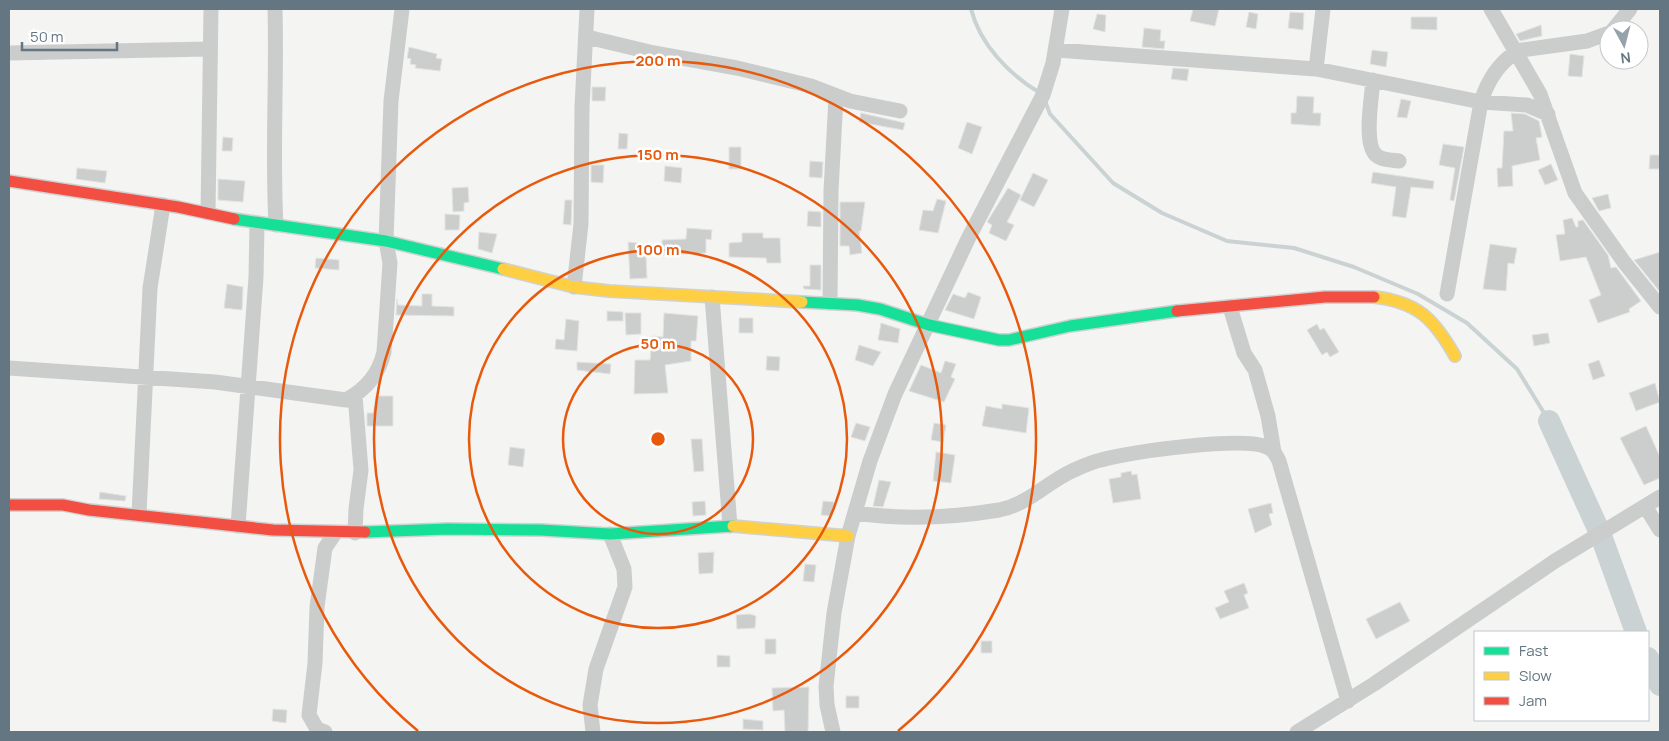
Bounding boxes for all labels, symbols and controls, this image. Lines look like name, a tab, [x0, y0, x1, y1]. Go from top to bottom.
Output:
scale bar	[22, 20, 118, 52]
north arrow	[1599, 20, 1649, 70]
text: 50 m	[30, 26, 64, 47]
text: N	[1619, 48, 1632, 68]
text: 200 m	[635, 50, 681, 71]
text: 150 m	[637, 144, 679, 165]
text: 100 m	[637, 239, 679, 260]
text: 50 m	[640, 333, 676, 354]
centre of rings	[649, 430, 667, 448]
legend	[1474, 631, 1649, 721]
text: Fast	[1519, 640, 1548, 661]
text: Slow	[1519, 665, 1552, 686]
text: Jam	[1519, 690, 1547, 711]

